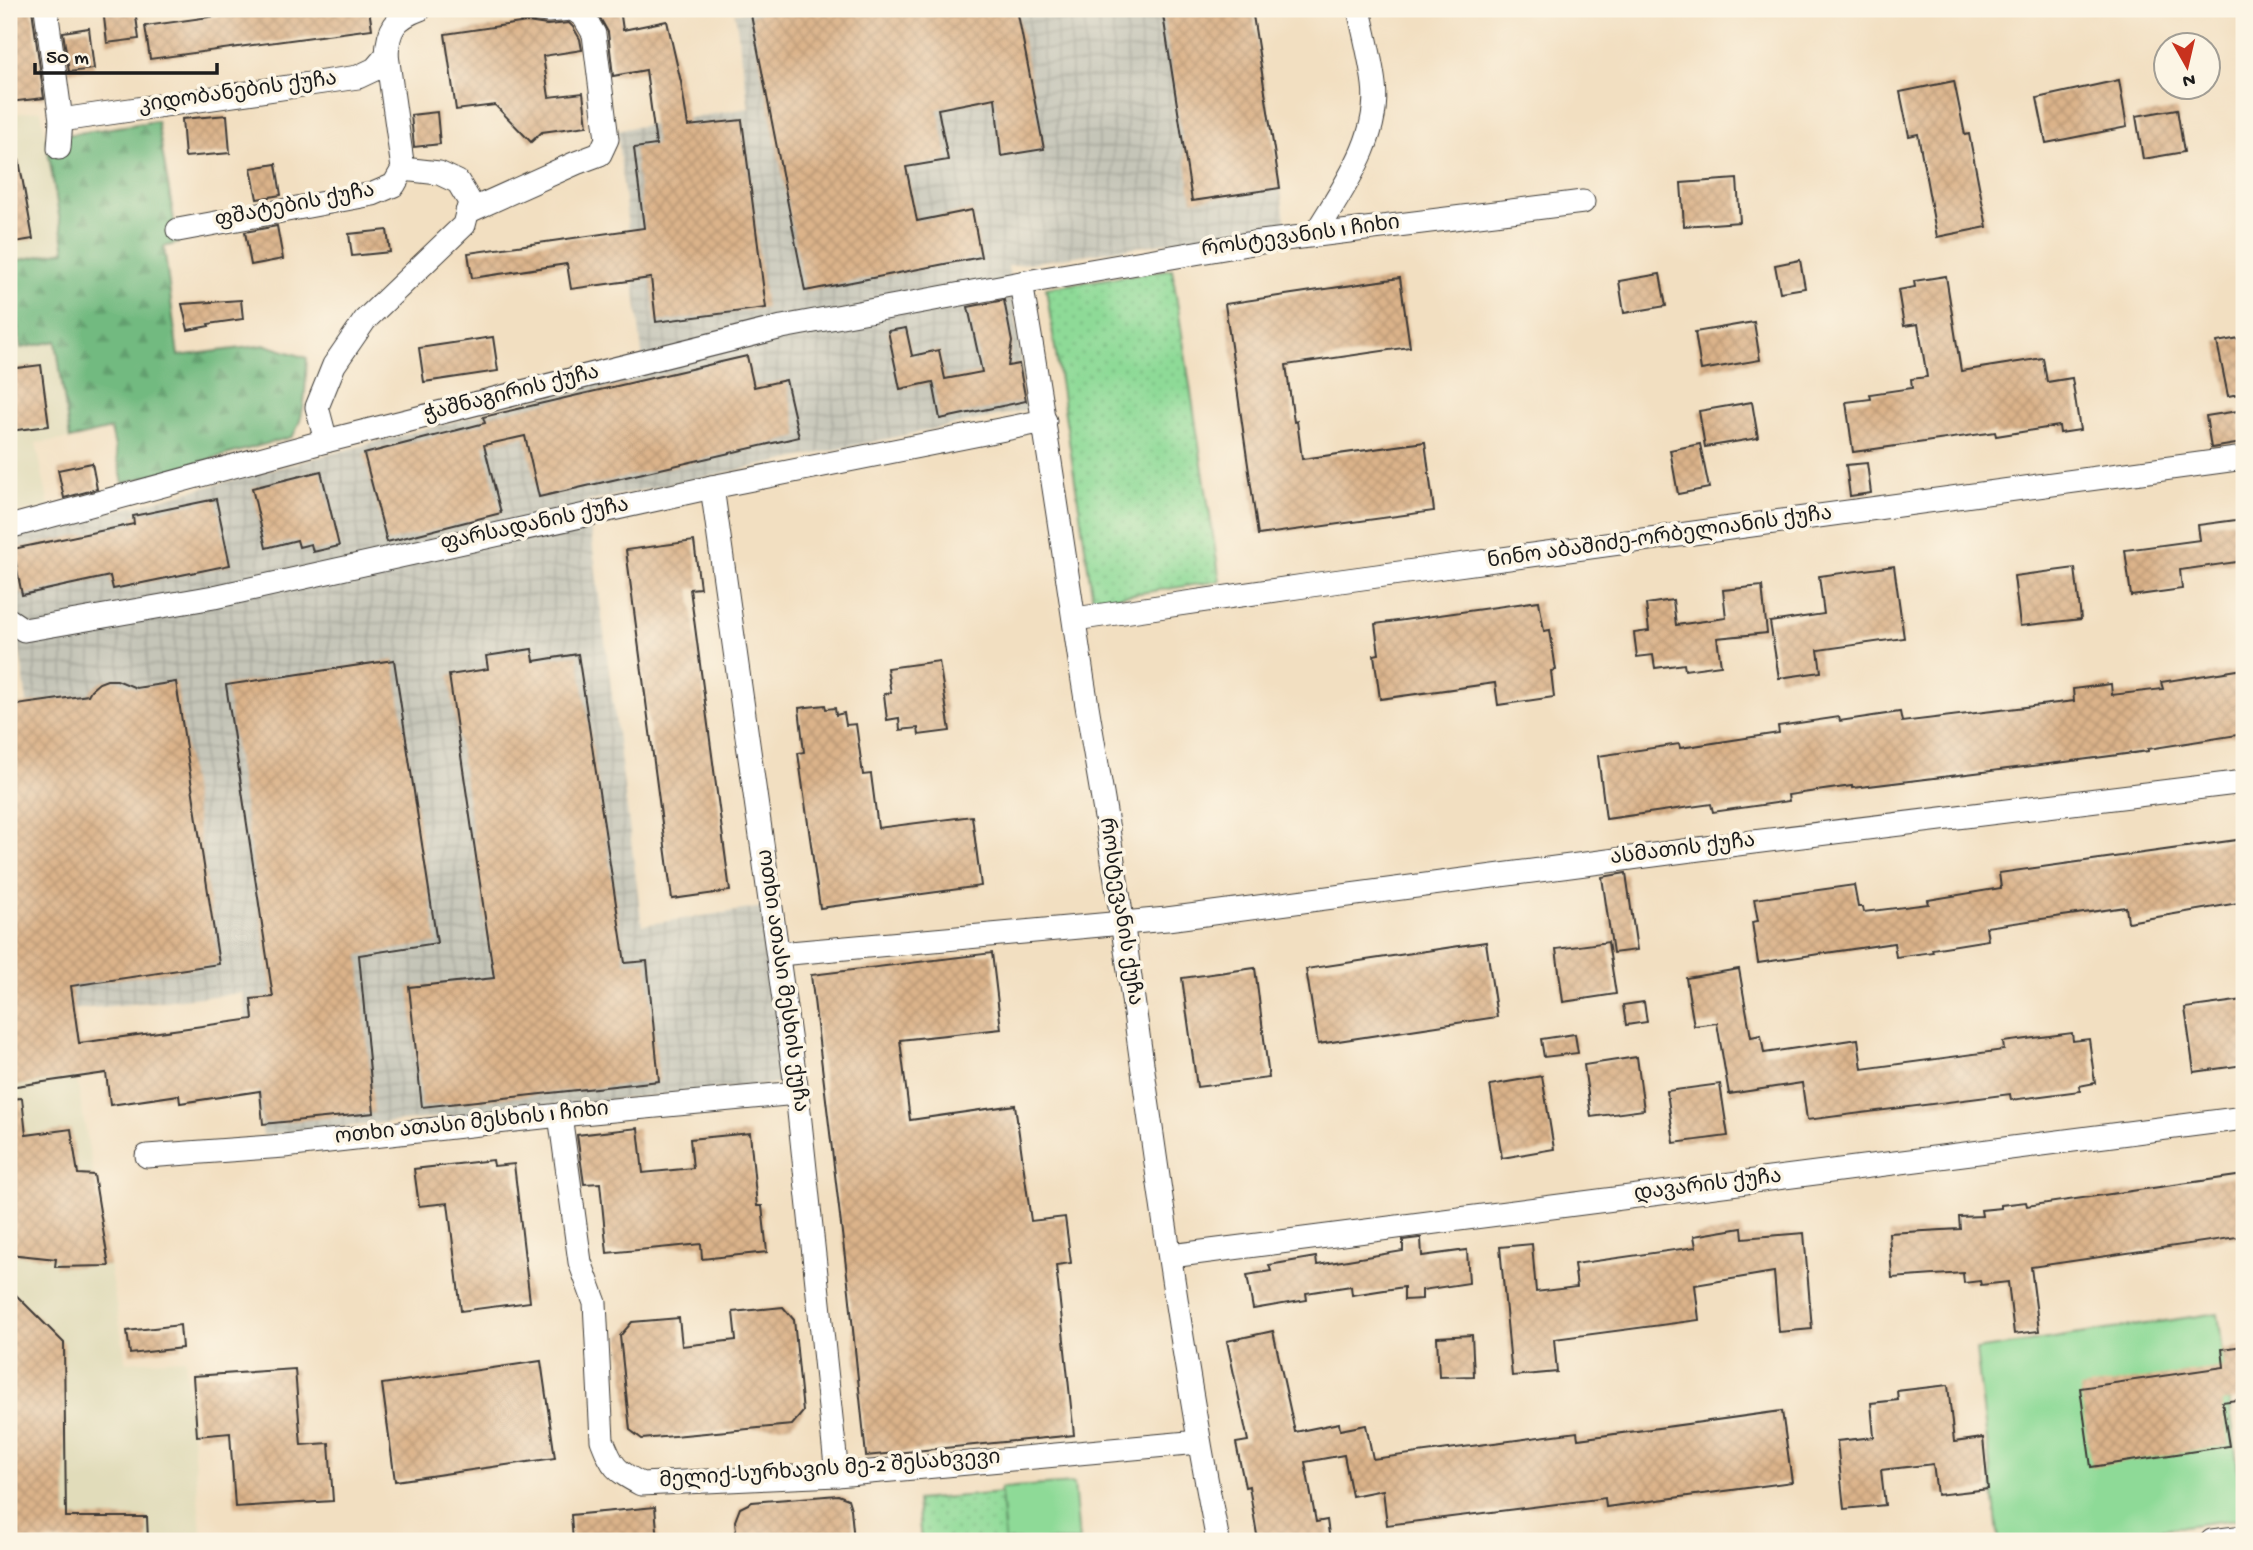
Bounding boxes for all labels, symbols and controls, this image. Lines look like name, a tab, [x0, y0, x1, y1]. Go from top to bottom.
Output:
scale bar	[35, 32, 217, 76]
north arrow	[2152, 32, 2222, 102]
text: 50 m	[46, 47, 89, 72]
street label: კიდობანების ქუჩა	[137, 67, 339, 120]
text: N	[2181, 67, 2197, 92]
street label: ფშატების ქუჩა	[213, 178, 377, 235]
street label: როსტევანის I ჩიხი	[1200, 211, 1402, 264]
street label: ჭაშნაგირის ქუჩა	[422, 360, 602, 429]
street label: ფარსადანის ქუჩა	[438, 493, 631, 558]
street label: ნინო აბაშიძე-ორბელიანის ქუჩა	[1486, 501, 1834, 576]
street label: როსტევანის ქუჩა	[1092, 816, 1147, 1008]
street label: ასმათის ქუჩა	[1609, 829, 1757, 872]
street label: ოთხი ათასი მესხის ქუჩა	[750, 848, 813, 1114]
street label: ოთხი ათასი მესხის I ჩიხი	[334, 1097, 610, 1152]
street label: დავარის ქუჩა	[1633, 1165, 1783, 1208]
street label: მელიქ-სურხავის მე-2 შესახვევი	[659, 1446, 1001, 1495]

